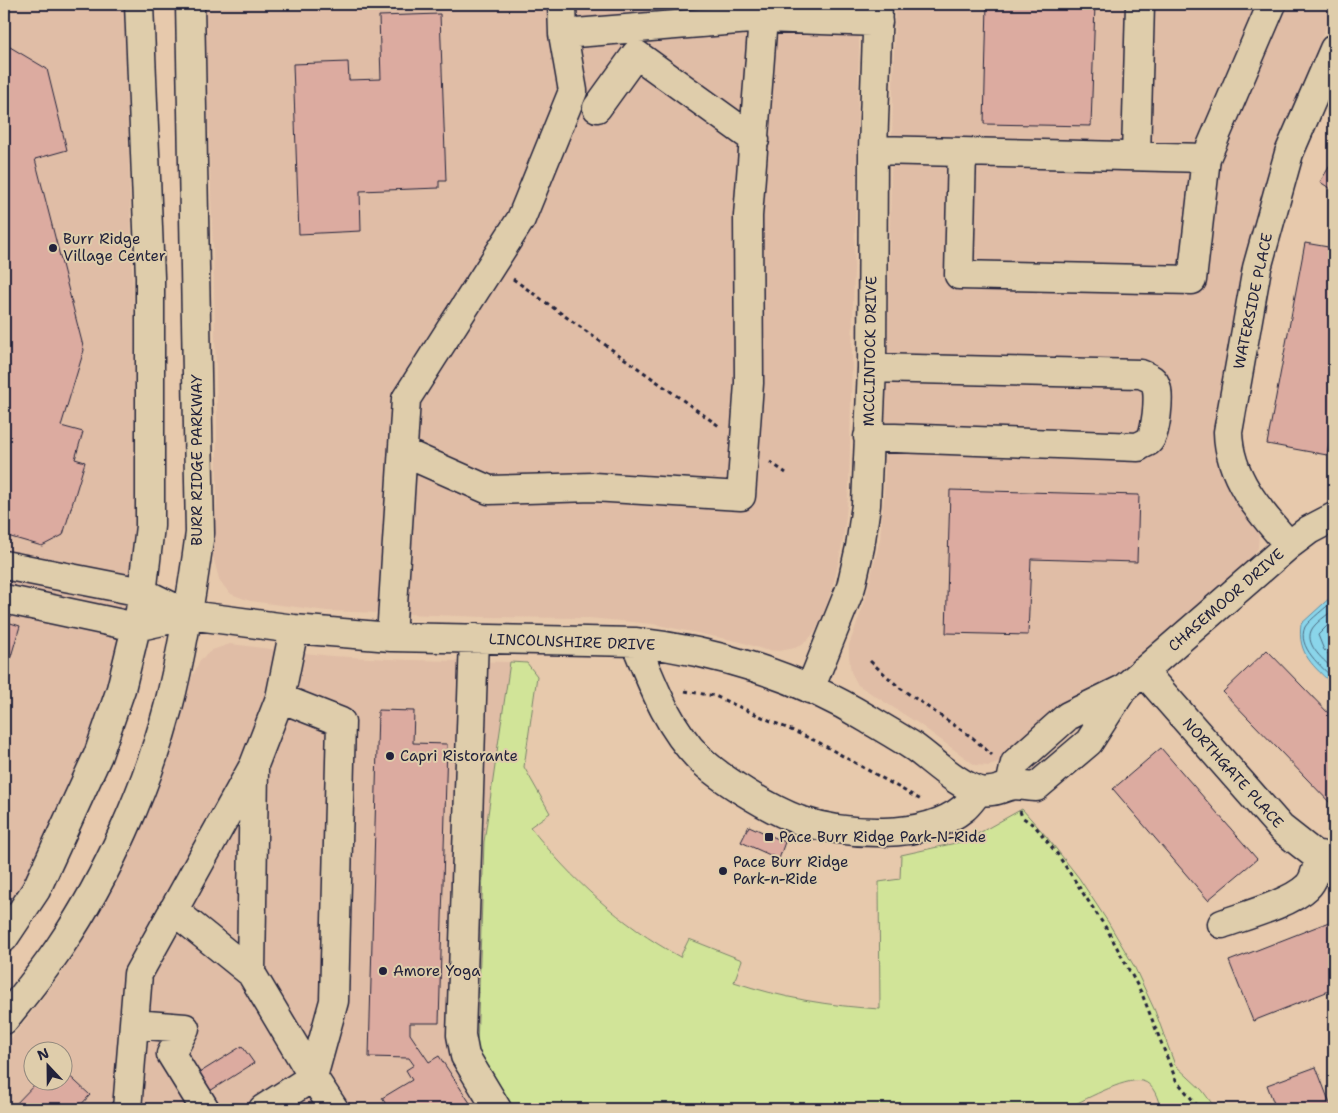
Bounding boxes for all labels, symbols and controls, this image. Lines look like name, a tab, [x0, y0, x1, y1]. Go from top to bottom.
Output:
place label: Burr Ridge Village Center	[63, 229, 166, 266]
street label: WATERSIDE PLACE	[1229, 231, 1277, 371]
marker: Burr Ridge Village Center	[47, 242, 59, 254]
street label: MCCLINTOCK DRIVE	[859, 276, 881, 426]
street label: BURR RIDGE PARKWAY	[187, 374, 207, 546]
street label: CHASEMOOR DRIVE	[1164, 544, 1288, 656]
street label: LINCOLNSHIRE DRIVE	[488, 629, 656, 655]
street label: NORTHGATE PLACE	[1178, 714, 1288, 832]
place label: Capri Ristorante	[400, 746, 518, 766]
marker: Capri Ristorante	[384, 750, 396, 762]
place label: Pace Burr Ridge Park-N-Ride	[779, 827, 986, 847]
marker: Pace Burr Ridge Park-N-Ride	[763, 831, 775, 843]
place label: Pace Burr Ridge Park-n-Ride	[733, 852, 849, 889]
marker: Pace Burr Ridge Park-n-Ride	[717, 865, 729, 877]
place label: Amore Yoga	[393, 961, 481, 981]
marker: Amore Yoga	[377, 965, 389, 977]
north arrow	[22, 1040, 72, 1090]
text: N	[35, 1044, 52, 1064]

